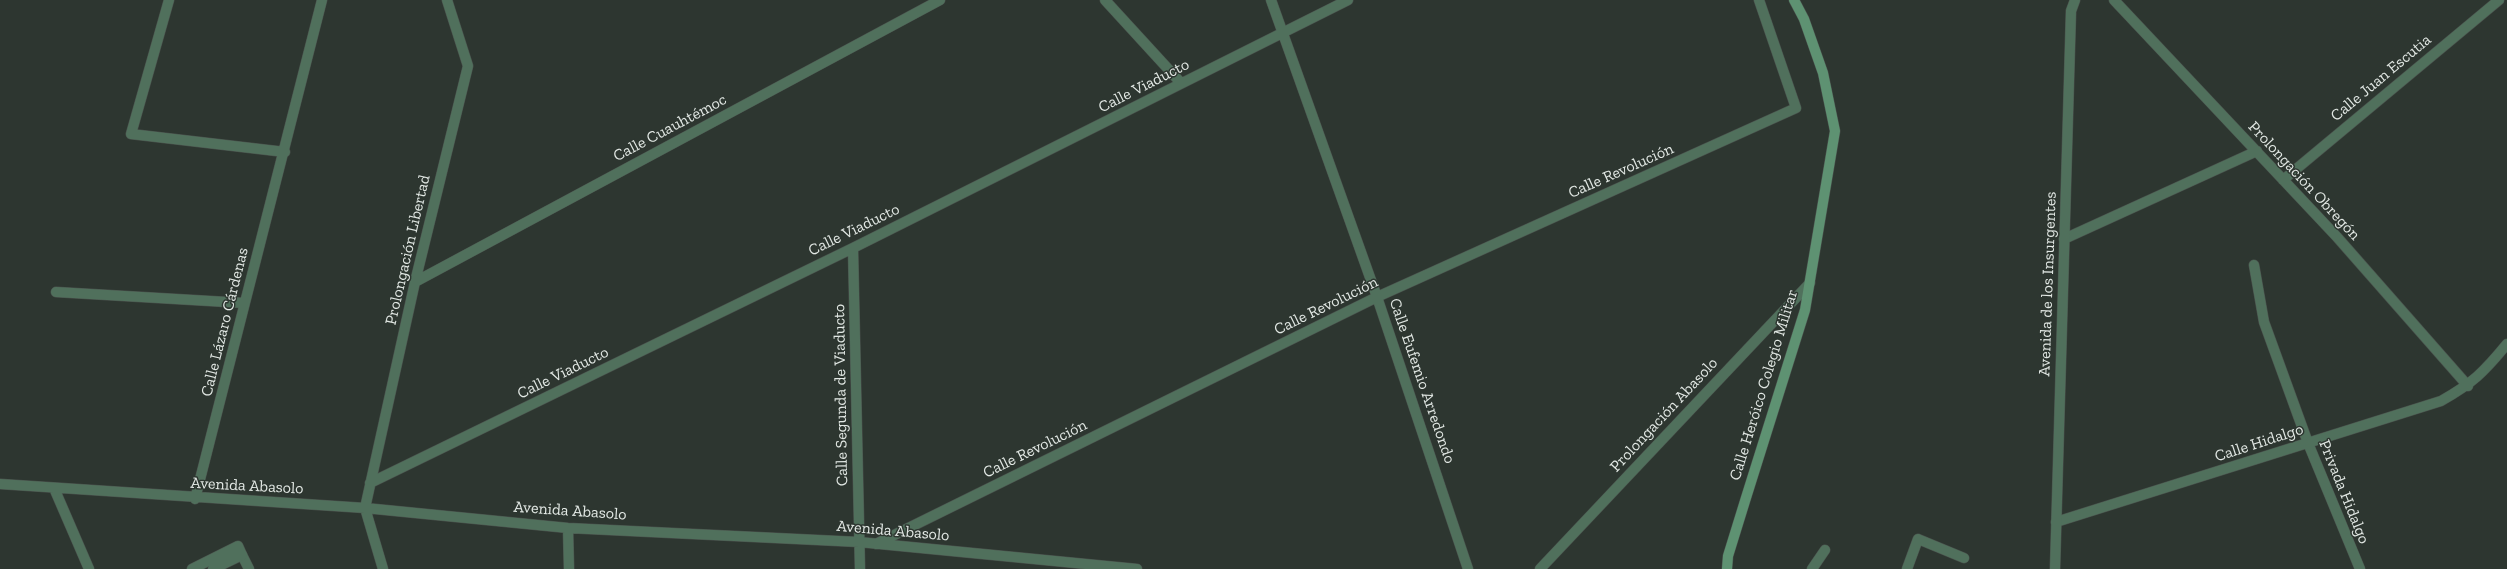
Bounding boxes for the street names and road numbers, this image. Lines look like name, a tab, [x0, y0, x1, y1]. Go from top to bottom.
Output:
street label: Calle Juan Escutia	[2327, 30, 2435, 126]
street label: Calle Viaducto	[1095, 55, 1193, 117]
street label: Calle Cuauhtémoc	[610, 90, 730, 166]
street label: Prolongación Obregón	[2244, 118, 2364, 244]
street label: Calle Revolución	[1565, 139, 1677, 203]
street label: Prolongación Libertad	[381, 173, 435, 327]
street label: Avenida de los Insurgentes	[2035, 191, 2061, 377]
street label: Calle Viaducto	[805, 200, 903, 260]
street label: Calle Lázaro Cárdenas	[197, 246, 253, 398]
street label: Calle Revolución	[1271, 273, 1381, 339]
street label: Calle Heróico Colegio Militar	[1726, 287, 1802, 483]
street label: Calle Eufemio Arredondo	[1385, 296, 1459, 466]
street label: Calle Segunda de Viaducto	[830, 304, 852, 486]
street label: Calle Viaducto	[514, 343, 612, 403]
street label: Prolongación Abasolo	[1606, 354, 1722, 476]
street label: Calle Revolución	[980, 416, 1090, 482]
street label: Calle Hidalgo	[2212, 420, 2306, 466]
street label: Privada Hidalgo	[2314, 437, 2374, 547]
street label: Avenida Abasolo	[190, 473, 304, 499]
street label: Avenida Abasolo	[513, 497, 627, 525]
street label: Avenida Abasolo	[836, 517, 950, 545]

